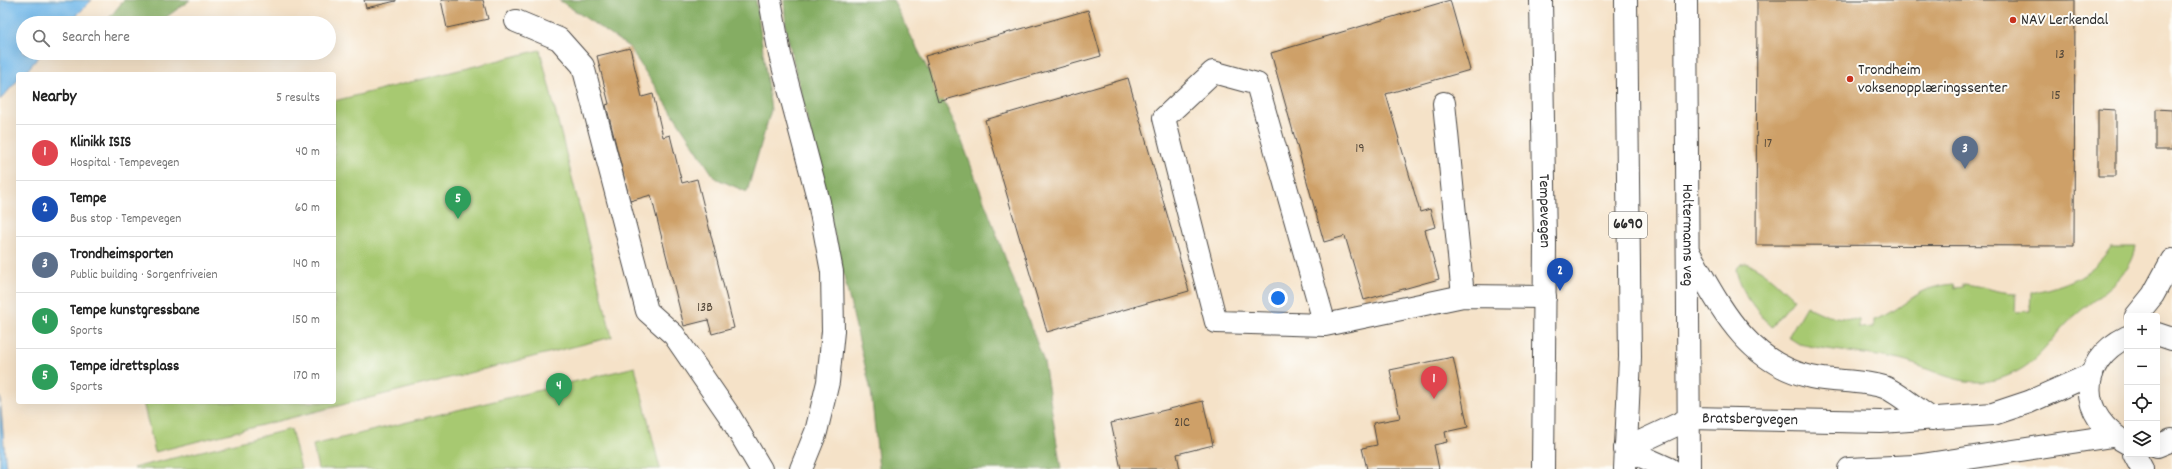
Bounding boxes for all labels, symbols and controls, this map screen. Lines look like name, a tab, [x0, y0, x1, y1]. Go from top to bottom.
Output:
place label: NAV Lerkendal	[2021, 9, 2109, 32]
marker: NAV Lerkendal	[2008, 15, 2018, 25]
search box	[16, 16, 336, 60]
icon: search	[30, 27, 52, 49]
text: Search here	[62, 27, 130, 49]
house number: 13	[2055, 45, 2065, 65]
place label: Trondheim voksenopplæringssenter	[1858, 59, 2007, 100]
marker: Trondheim voksenopplæringssenter	[1845, 74, 1855, 84]
text: Nearby	[32, 86, 76, 110]
house number: 15	[2051, 86, 2061, 106]
text: 5 results	[276, 89, 320, 108]
text: Klinikk ISIS	[70, 132, 131, 154]
house number: 17	[1764, 134, 1772, 154]
pin: 3	[1952, 136, 1978, 169]
house number: 19	[1355, 139, 1365, 159]
text: 1	[44, 143, 46, 162]
text: 40 m	[296, 143, 320, 162]
text: Hospital · Tempevegen	[70, 154, 179, 173]
street label: Tempevegen	[1532, 174, 1557, 248]
street label: Holtermanns veg	[1676, 184, 1699, 286]
pin: 5	[445, 186, 471, 219]
text: Tempe	[70, 188, 106, 210]
text: 2	[42, 199, 48, 218]
text: 60 m	[295, 199, 320, 218]
text: Bus stop · Tempevegen	[70, 210, 181, 229]
road number: 6690	[1609, 212, 1647, 238]
text: Trondheimsporten	[70, 244, 173, 266]
text: 3	[42, 255, 48, 274]
text: 140 m	[293, 255, 320, 274]
pin: 2	[1547, 258, 1573, 291]
text: Public building · Sorgenfriveien	[70, 266, 217, 285]
your location	[1268, 288, 1288, 308]
house number: 13B	[697, 298, 713, 318]
text: Tempe kunstgressbane	[70, 300, 200, 322]
text: 4	[42, 311, 48, 330]
text: 150 m	[292, 311, 320, 330]
map controls	[2124, 313, 2160, 457]
button: +	[2124, 313, 2160, 349]
text: Sports	[70, 322, 103, 341]
button: −	[2124, 349, 2160, 385]
text: Tempe idrettsplass	[70, 356, 179, 378]
pin: 1	[1421, 366, 1447, 399]
text: 5	[42, 367, 48, 386]
text: 170 m	[293, 367, 320, 386]
pin: 4	[546, 373, 572, 406]
text: Sports	[70, 378, 103, 397]
button: locate	[2124, 385, 2160, 421]
street label: Bratsbergvegen	[1702, 407, 1798, 432]
house number: 21C	[1174, 413, 1190, 433]
button: layers	[2124, 421, 2160, 457]

